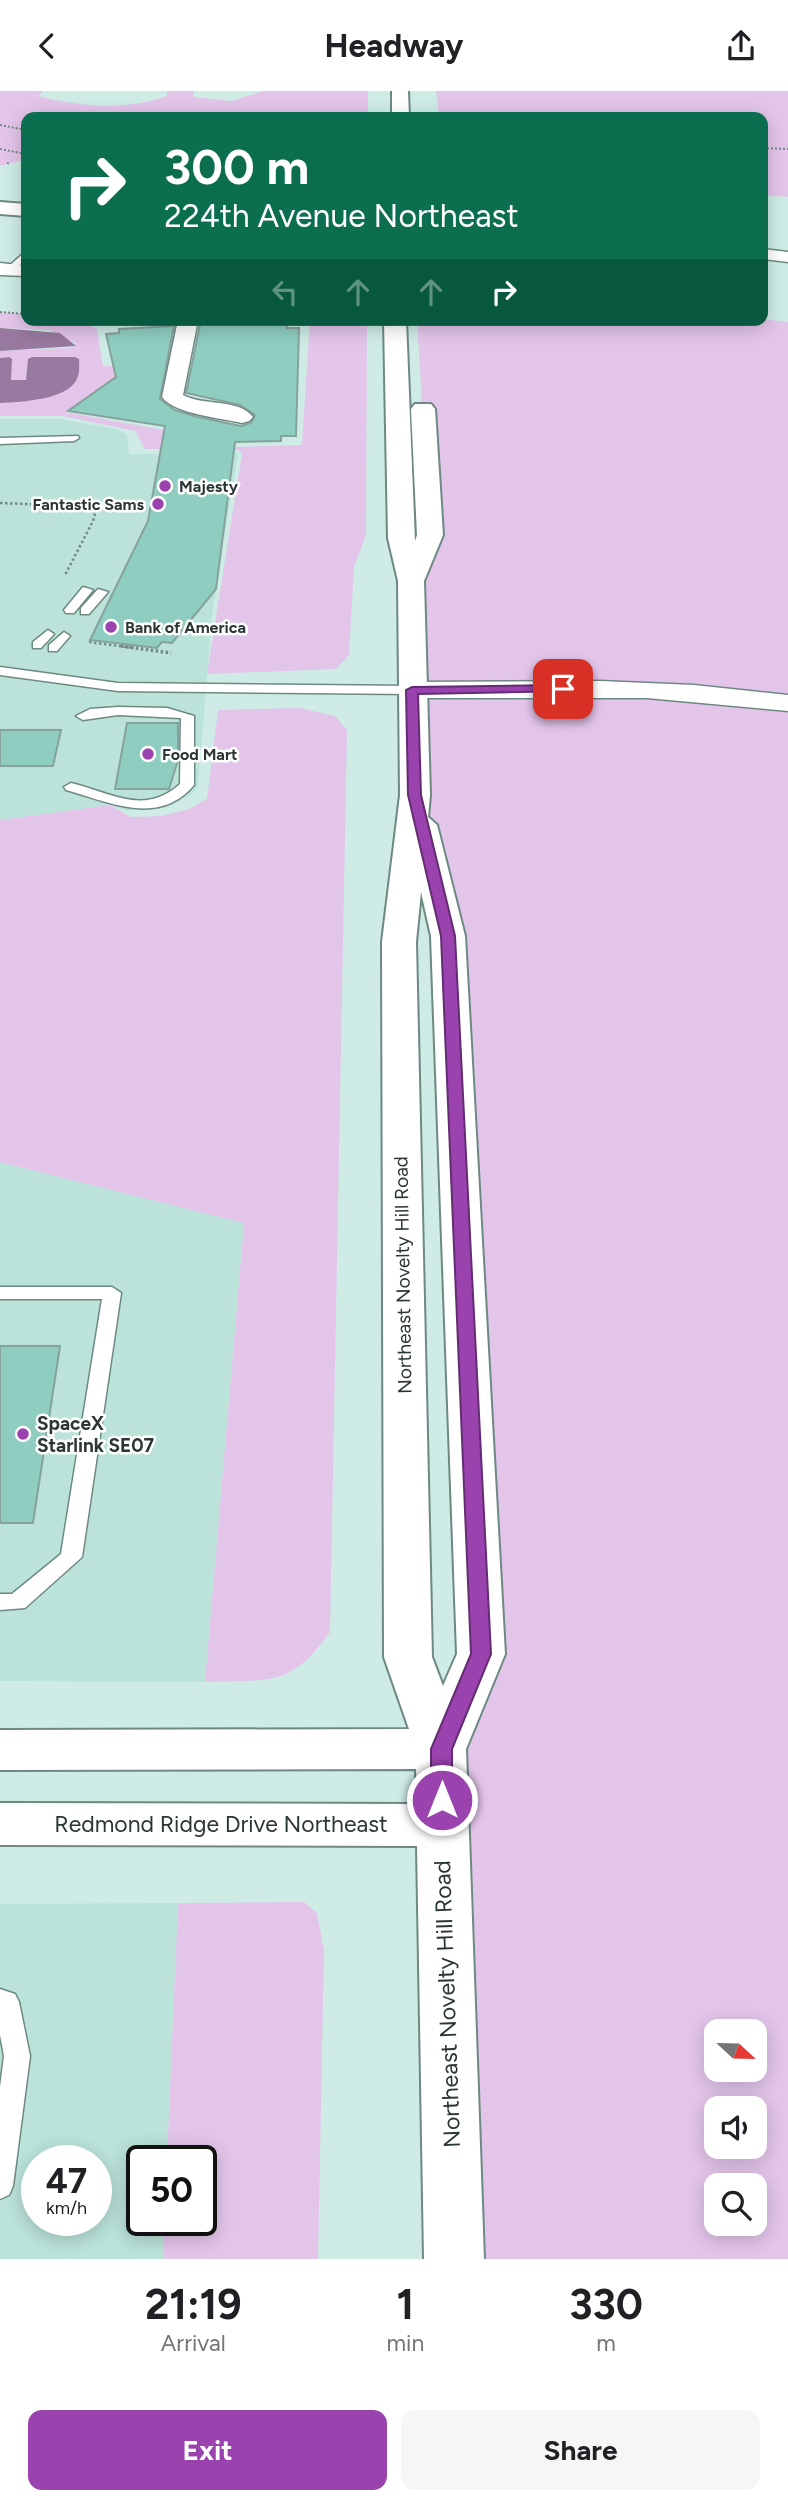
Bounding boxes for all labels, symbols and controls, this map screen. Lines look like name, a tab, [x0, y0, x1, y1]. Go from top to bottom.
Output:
icon: back	[28, 27, 66, 65]
text: Headway	[324, 27, 464, 65]
icon: share	[722, 27, 760, 65]
text: 300 m	[164, 137, 309, 196]
icon: right	[49, 140, 140, 231]
text: 224th Avenue Northeast	[164, 197, 519, 235]
icon: left	[266, 273, 304, 311]
icon: ahead	[339, 273, 377, 311]
icon: ahead	[412, 273, 450, 311]
icon: right	[485, 273, 523, 311]
place label: Majesty	[179, 477, 239, 496]
marker: Majesty	[157, 478, 173, 494]
place label: Fantastic Sams	[33, 495, 145, 514]
marker: Fantastic Sams	[150, 496, 166, 512]
place label: Bank of America	[125, 618, 246, 637]
marker: Bank of America	[103, 619, 119, 635]
pin	[533, 659, 593, 719]
icon: arrive	[544, 670, 582, 708]
place label: Food Mart	[162, 745, 237, 764]
marker: Food Mart	[140, 746, 156, 762]
street label: Northeast Novelty Hill Road	[389, 1156, 417, 1394]
place label: SpaceX Starlink SE07	[37, 1412, 154, 1457]
marker: SpaceX Starlink SE07	[15, 1426, 31, 1442]
position arrow	[405, 1763, 479, 1837]
street label: Redmond Ridge Drive Northeast	[54, 1810, 388, 1838]
street label: Northeast Novelty Hill Road	[428, 1860, 466, 2148]
north arrow	[704, 2019, 766, 2083]
map controls	[704, 2019, 767, 2236]
button: sound	[704, 2096, 767, 2159]
speed limit sign: 50	[126, 2145, 217, 2236]
text: 47	[46, 2160, 87, 2202]
button: search	[704, 2173, 767, 2236]
text: km/h	[46, 2197, 87, 2219]
text: 21:19	[145, 2279, 242, 2330]
text: 1	[397, 2279, 414, 2330]
text: 330	[569, 2279, 643, 2330]
text: Arrival	[161, 2329, 226, 2357]
text: min	[387, 2329, 424, 2357]
text: m	[596, 2329, 616, 2357]
button: Exit	[28, 2410, 387, 2490]
button: Share	[401, 2410, 760, 2490]

